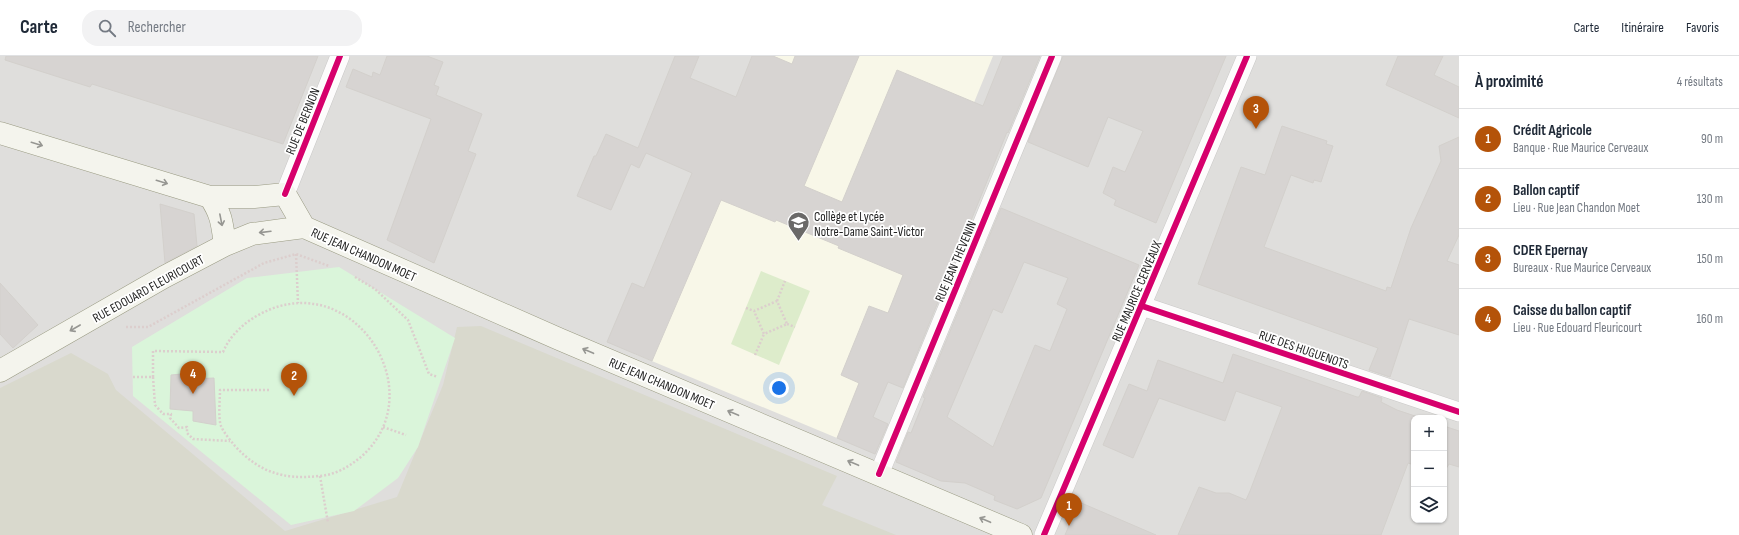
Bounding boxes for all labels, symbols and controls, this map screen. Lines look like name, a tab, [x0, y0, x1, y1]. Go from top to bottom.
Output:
search box	[82, 10, 362, 46]
text: Carte	[20, 16, 58, 39]
icon: search	[96, 17, 118, 39]
text: Rechercher	[128, 18, 186, 37]
text: Carte	[1573, 19, 1599, 36]
text: Itinéraire	[1621, 19, 1664, 36]
text: Favoris	[1686, 19, 1719, 36]
text: À proximité	[1475, 72, 1543, 92]
text: 4 résultats	[1677, 74, 1723, 90]
street label: RUE DE BERNON	[282, 86, 324, 157]
pin: 3	[1243, 96, 1269, 129]
text: Crédit Agricole	[1513, 121, 1592, 140]
text: 1	[1485, 131, 1491, 147]
text: 90 m	[1701, 131, 1723, 147]
text: Banque · Rue Maurice Cerveaux	[1513, 140, 1648, 156]
one-way arrow	[31, 141, 44, 148]
one-way arrow	[155, 179, 168, 186]
text: Ballon captif	[1513, 181, 1579, 200]
text: 2	[1485, 191, 1491, 207]
text: 130 m	[1697, 191, 1723, 207]
text: Lieu · Rue Jean Chandon Moet	[1513, 200, 1640, 216]
place label: Collège et Lycée Notre-Dame Saint-Victor	[814, 209, 924, 240]
school or university icon: Collège et Lycée Notre-Dame Saint-Victor	[786, 210, 812, 243]
one-way arrow	[218, 213, 226, 226]
street label: RUE JEAN THEVENIN	[932, 219, 980, 304]
street label: RUE JEAN CHANDON MOET	[309, 225, 419, 285]
one-way arrow	[259, 228, 272, 236]
street label: RUE MAURICE CERVEAUX	[1108, 238, 1166, 344]
text: CDER Epernay	[1513, 241, 1588, 260]
text: 3	[1485, 251, 1491, 267]
text: 150 m	[1697, 251, 1723, 267]
street label: RUE EDOUARD FLEURICOURT	[90, 252, 207, 326]
text: Bureaux · Rue Maurice Cerveaux	[1513, 260, 1651, 276]
text: Caisse du ballon captif	[1513, 301, 1631, 320]
text: 4	[1485, 311, 1491, 327]
text: 160 m	[1697, 311, 1723, 327]
text: Lieu · Rue Edouard Fleuricourt	[1513, 320, 1642, 336]
one-way arrow	[69, 325, 81, 333]
street label: RUE DES HUGUENOTS	[1257, 327, 1351, 373]
one-way arrow	[582, 347, 594, 355]
street label: RUE JEAN CHANDON MOET	[606, 354, 717, 413]
pin: 4	[180, 361, 206, 394]
pin: 2	[281, 363, 307, 396]
your location	[769, 378, 789, 398]
one-way arrow	[728, 409, 740, 416]
map controls	[1411, 415, 1447, 523]
button: +	[1411, 415, 1447, 451]
button: −	[1411, 451, 1447, 487]
one-way arrow	[847, 459, 859, 467]
button: layers	[1411, 487, 1447, 523]
pin: 1	[1056, 493, 1082, 526]
one-way arrow	[980, 515, 992, 523]

